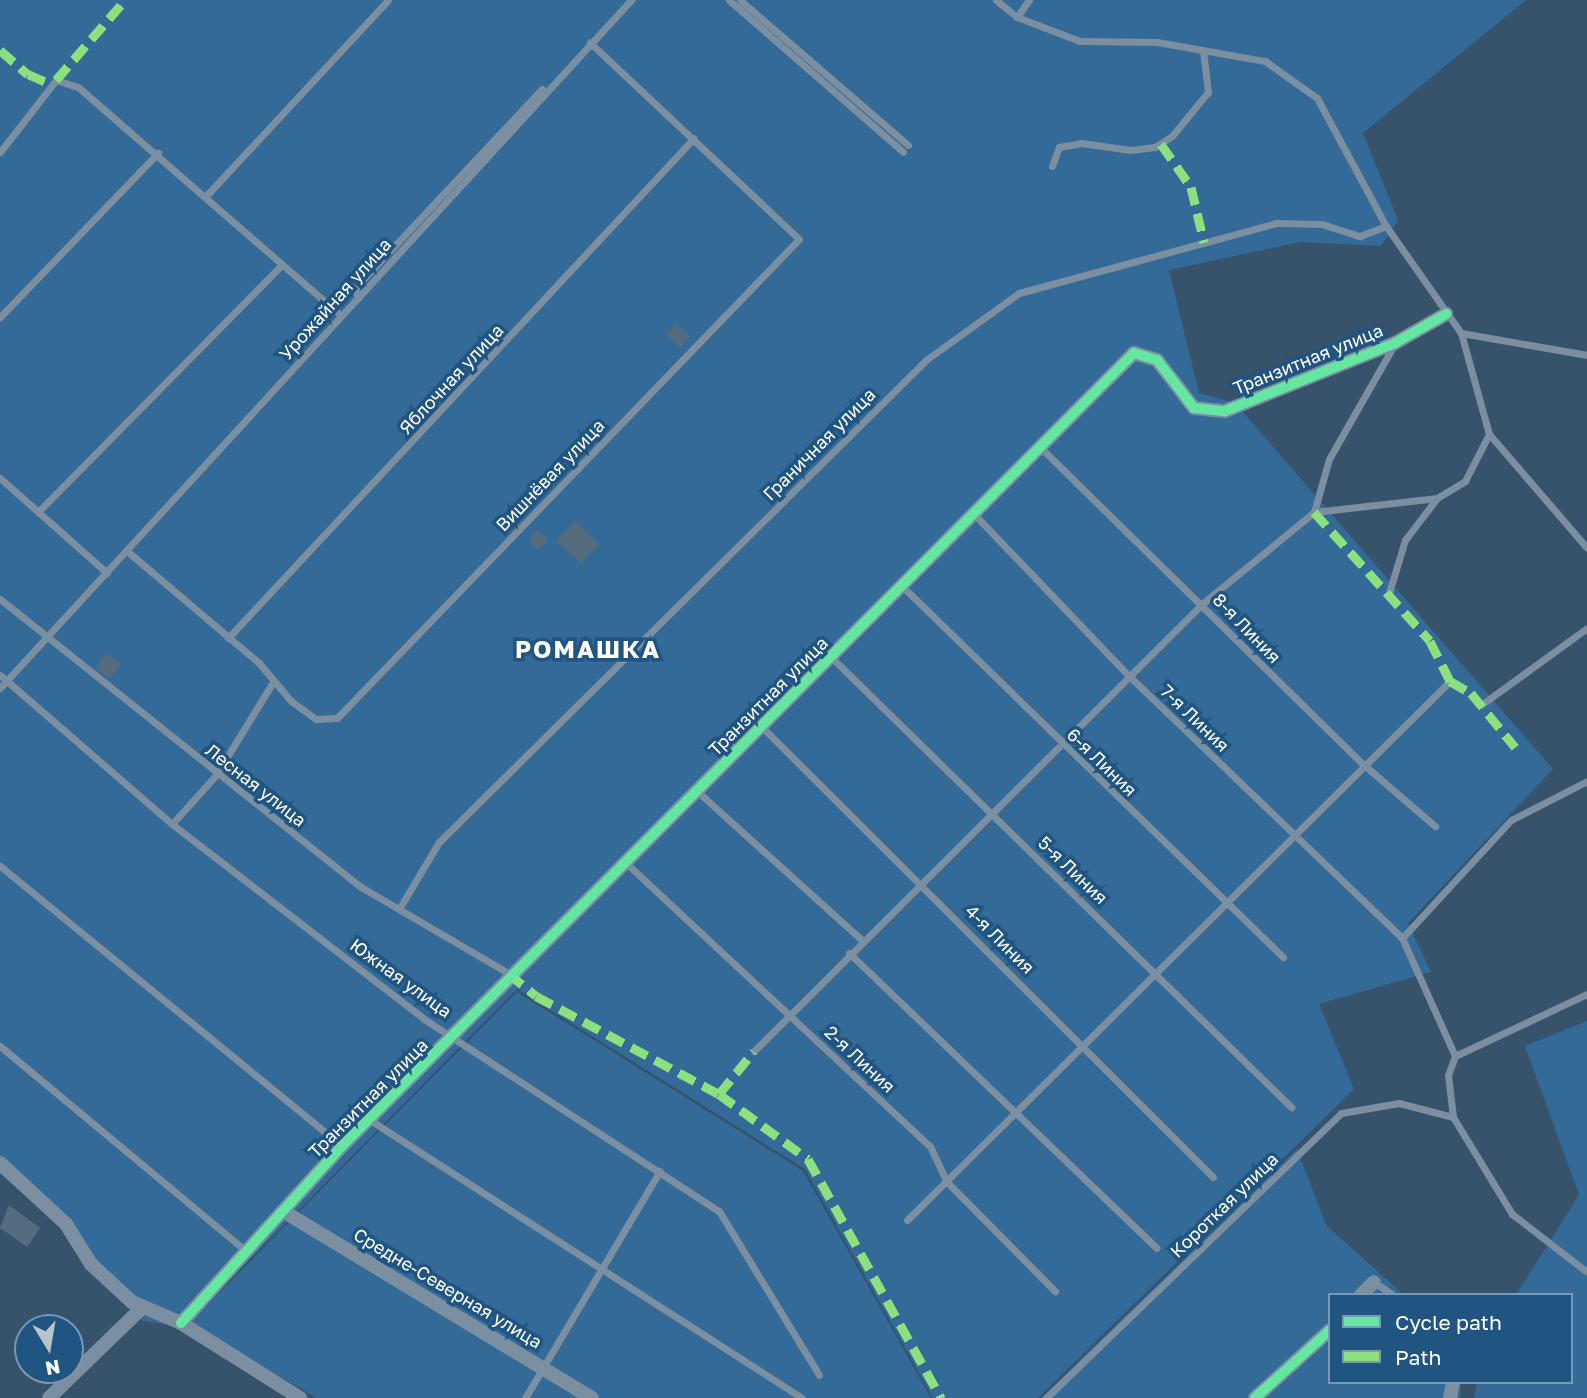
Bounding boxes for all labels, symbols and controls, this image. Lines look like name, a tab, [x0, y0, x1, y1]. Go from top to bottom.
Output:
street label: Урожайная улица	[274, 233, 396, 365]
street label: Яблочная улица	[394, 319, 508, 439]
street label: Транзитная улица	[1230, 319, 1386, 399]
street label: Граничная улица	[758, 383, 880, 505]
street label: Вишнёвая улица	[491, 415, 609, 535]
street label: 8-я Линия	[1208, 589, 1286, 667]
street label: Транзитная улица	[704, 632, 832, 760]
district label: РОМАШКА	[516, 635, 660, 663]
street label: 7-я Линия	[1156, 680, 1234, 756]
street label: 6-я Линия	[1063, 723, 1141, 801]
street label: Лесная улица	[201, 739, 311, 831]
street label: 5-я Линия	[1034, 832, 1112, 908]
street label: 4-я Линия	[961, 900, 1039, 978]
street label: Южная улица	[346, 934, 456, 1022]
street label: 2-я Линия	[820, 1021, 900, 1097]
street label: Транзитная улица	[304, 1034, 432, 1162]
street label: Короткая улица	[1166, 1148, 1282, 1262]
street label: Средне-Северная улица	[350, 1223, 546, 1353]
legend	[1328, 1293, 1573, 1384]
text: Cycle path	[1395, 1309, 1502, 1335]
north arrow	[14, 1314, 84, 1384]
text: Path	[1395, 1344, 1442, 1370]
text: N	[43, 1355, 62, 1381]

